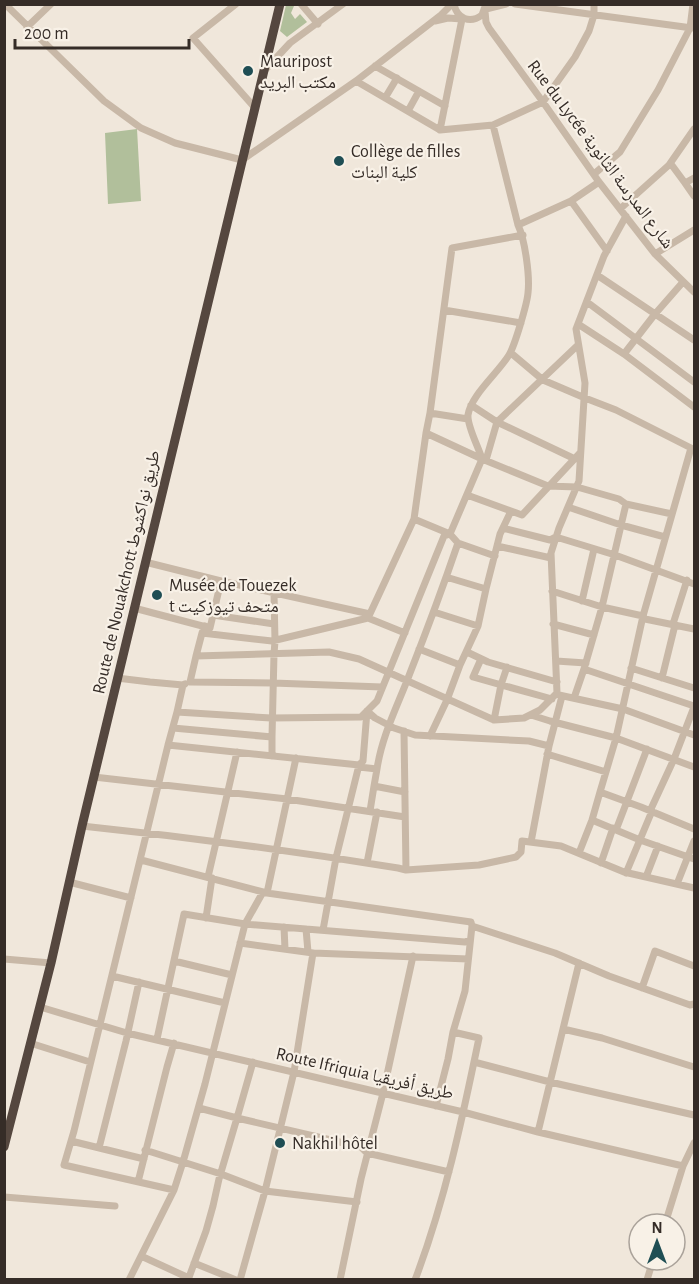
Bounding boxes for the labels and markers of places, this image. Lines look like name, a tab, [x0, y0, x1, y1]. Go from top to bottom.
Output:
place label: Mauripost مكتب البريد	[260, 53, 336, 93]
marker: Mauripost مكتب البريد	[241, 64, 255, 78]
place label: Collège de filles كلية البنات	[351, 143, 460, 183]
marker: Collège de filles كلية البنات	[332, 154, 346, 168]
place label: Musée de Touezek t متحف تيوزكيت	[169, 577, 297, 616]
marker: Musée de Touezek t متحف تيوزكيت	[150, 588, 164, 602]
place label: Nakhil hôtel	[292, 1135, 378, 1153]
marker: Nakhil hôtel	[273, 1136, 287, 1150]

